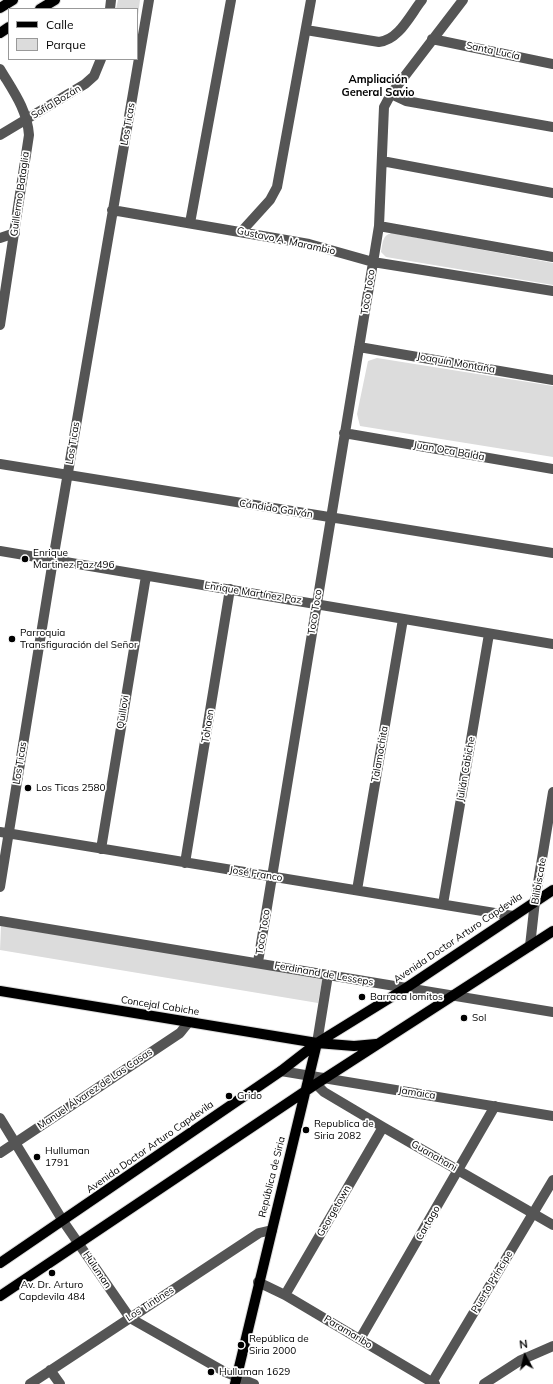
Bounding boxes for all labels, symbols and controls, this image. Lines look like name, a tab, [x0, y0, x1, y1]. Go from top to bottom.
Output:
legend	[8, 8, 138, 60]
text: Calle	[46, 17, 73, 32]
text: Parque	[46, 37, 86, 52]
street label: Santa Lucía	[465, 39, 521, 63]
district label: Ampliación General Savio	[341, 73, 415, 99]
street label: Sofía Bozán	[29, 82, 83, 122]
street label: Los Ticas	[118, 102, 138, 146]
street label: Guillermo Bataglia	[8, 151, 32, 237]
street label: Gustavo A. Marambio	[236, 225, 336, 257]
street label: Toco Toco	[358, 268, 378, 316]
street label: Joaquín Montaña	[416, 350, 496, 376]
street label: Los Ticas	[64, 421, 82, 465]
street label: Juan Oca Balda	[413, 439, 485, 463]
street label: Cándido Galván	[238, 497, 314, 521]
place label: Enrique Martinez Paz 496	[33, 547, 115, 570]
marker: Enrique Martinez Paz 496	[20, 554, 30, 564]
street label: Enrique Martínez Paz	[203, 579, 303, 607]
street label: Toco Toco	[305, 588, 325, 636]
place label: Parroquia Transfiguración del Señor	[20, 627, 138, 650]
marker: Parroquia Transfiguración del Señor	[7, 634, 17, 644]
street label: Quillovi	[114, 694, 132, 730]
street label: Tohaen	[199, 708, 217, 744]
street label: Talamochita	[369, 725, 391, 783]
street label: Julián Cabiche	[454, 736, 478, 802]
street label: Los Ticas	[11, 741, 29, 785]
place label: Los Ticas 2580	[36, 782, 106, 794]
marker: Los Ticas 2580	[23, 783, 33, 793]
street label: Bilibiscate	[529, 857, 549, 905]
street label: José Franco	[229, 864, 283, 884]
street label: Avenida Doctor Arturo Capdevila	[391, 890, 525, 986]
street label: Toco Toco	[253, 908, 273, 956]
street label: Ferdinand de Lesseps	[274, 959, 374, 989]
place label: Barraca lomitos	[370, 991, 443, 1003]
marker: Barraca lomitos	[357, 992, 367, 1002]
street label: Concejal Cabiche	[120, 994, 200, 1018]
place label: Sol	[472, 1012, 486, 1024]
marker: Sol	[459, 1013, 469, 1023]
street label: Manuel Álvarez de Las Casas	[35, 1046, 155, 1132]
street label: Jamaica	[398, 1084, 436, 1102]
place label: Grido	[237, 1090, 262, 1102]
marker: Grido	[224, 1091, 234, 1101]
street label: Avenida Doctor Arturo Capdevila	[84, 1098, 216, 1196]
place label: Republica de Siria 2082	[314, 1118, 374, 1142]
marker: Republica de Siria 2082	[301, 1125, 311, 1135]
street label: República de Siria	[256, 1135, 288, 1219]
street label: Guanahani	[409, 1138, 459, 1174]
place label: Hulluman 1791	[45, 1145, 90, 1168]
marker: Hulluman 1791	[32, 1152, 42, 1162]
street label: Georgetown	[315, 1183, 353, 1239]
street label: Cartago	[413, 1204, 443, 1242]
street label: Huluman	[80, 1249, 114, 1291]
street label: Puerto Príncipe	[469, 1249, 515, 1315]
marker: Av. Dr. Arturo Capdevila 484	[47, 1268, 57, 1278]
place label: Av. Dr. Arturo Capdevila 484	[19, 1279, 85, 1302]
street label: Los Tintines	[124, 1284, 176, 1324]
street label: Paramaribo	[322, 1313, 374, 1351]
place label: República de Siria 2000	[249, 1333, 309, 1356]
north arrow	[505, 1336, 545, 1376]
text: N	[519, 1337, 529, 1352]
marker: República de Siria 2000	[236, 1340, 246, 1350]
place label: Hulluman 1629	[219, 1366, 290, 1378]
marker: Hulluman 1629	[206, 1367, 216, 1377]

